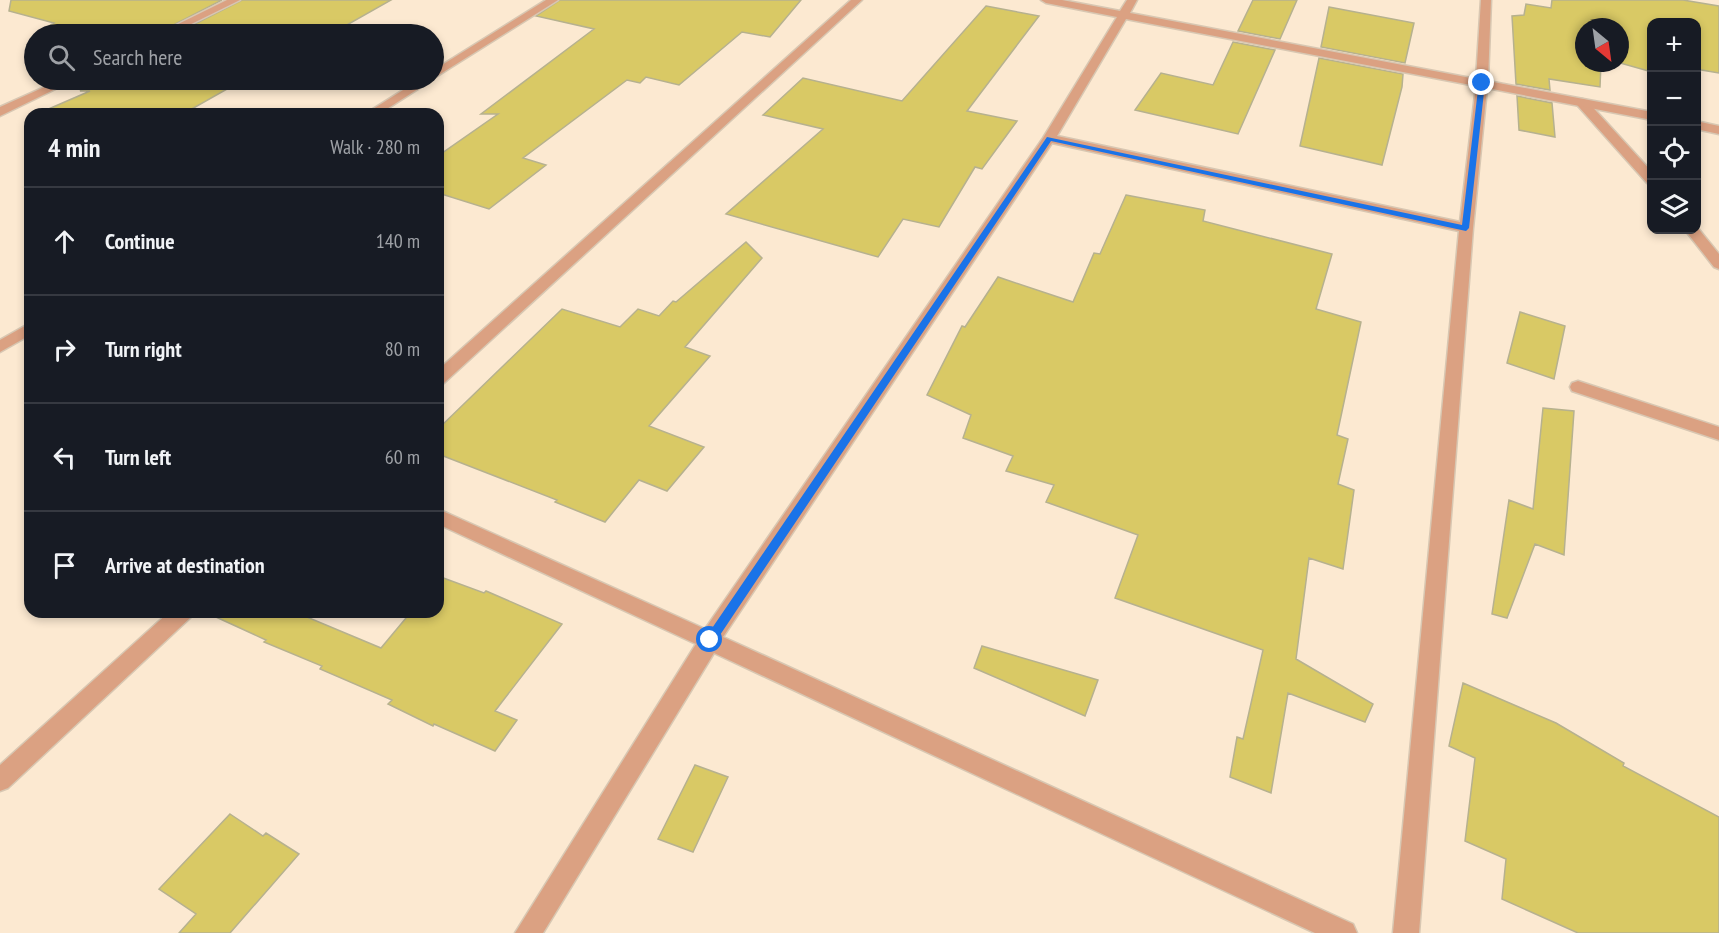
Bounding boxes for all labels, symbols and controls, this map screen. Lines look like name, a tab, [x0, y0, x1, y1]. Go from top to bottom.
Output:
north arrow	[1575, 18, 1629, 72]
map controls	[1647, 18, 1701, 234]
button: +	[1647, 18, 1701, 72]
search box	[24, 24, 444, 90]
icon: search	[45, 41, 78, 74]
text: Search here	[93, 43, 182, 71]
route end	[1468, 69, 1494, 95]
button: −	[1647, 72, 1701, 126]
button: locate	[1647, 126, 1701, 180]
text: 4 min	[48, 131, 101, 164]
text: Walk · 280 m	[330, 134, 420, 160]
button: layers	[1647, 180, 1701, 234]
icon: ahead	[48, 225, 81, 258]
text: Continue	[105, 227, 175, 255]
text: 140 m	[376, 228, 420, 254]
icon: right	[48, 333, 81, 366]
text: Turn right	[105, 335, 182, 363]
text: 80 m	[385, 336, 420, 362]
icon: left	[48, 441, 81, 474]
text: Turn left	[105, 443, 171, 471]
text: 60 m	[385, 444, 420, 470]
icon: arrive	[48, 549, 81, 582]
text: Arrive at destination	[105, 551, 265, 579]
route start	[696, 626, 722, 652]

